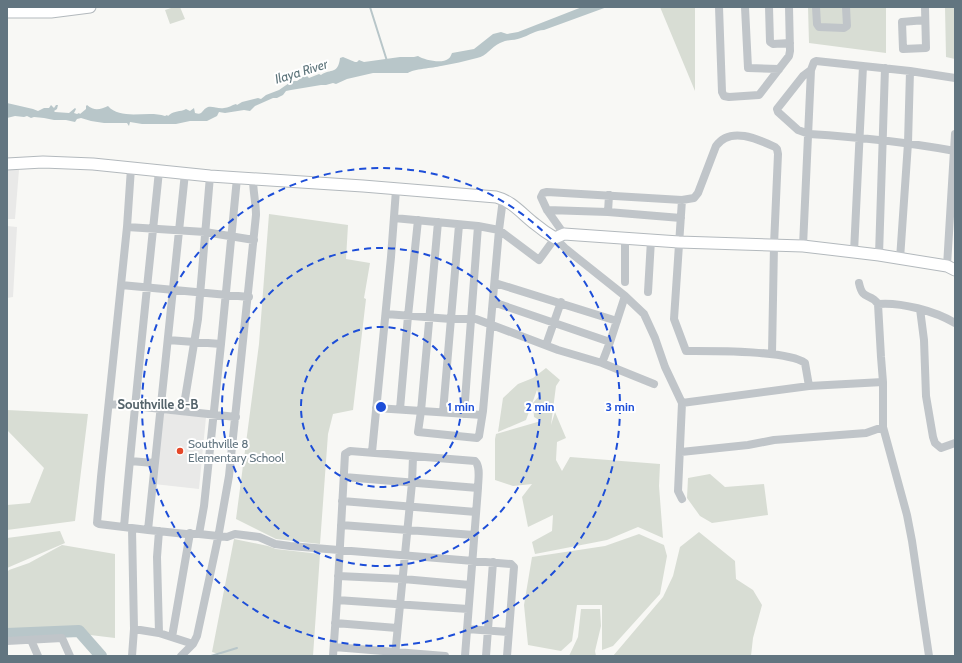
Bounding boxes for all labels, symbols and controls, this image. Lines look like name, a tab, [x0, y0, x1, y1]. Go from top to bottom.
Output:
water label: Ilaya River	[273, 55, 330, 87]
district label: Southville 8-B	[118, 396, 198, 412]
text: 1 min	[447, 399, 475, 414]
text: 2 min	[526, 399, 554, 414]
text: 3 min	[605, 399, 635, 414]
centre of rings	[374, 400, 388, 414]
place label: Southville 8 Elementary School	[188, 436, 284, 465]
marker: Southville 8 Elementary School	[175, 446, 185, 456]

